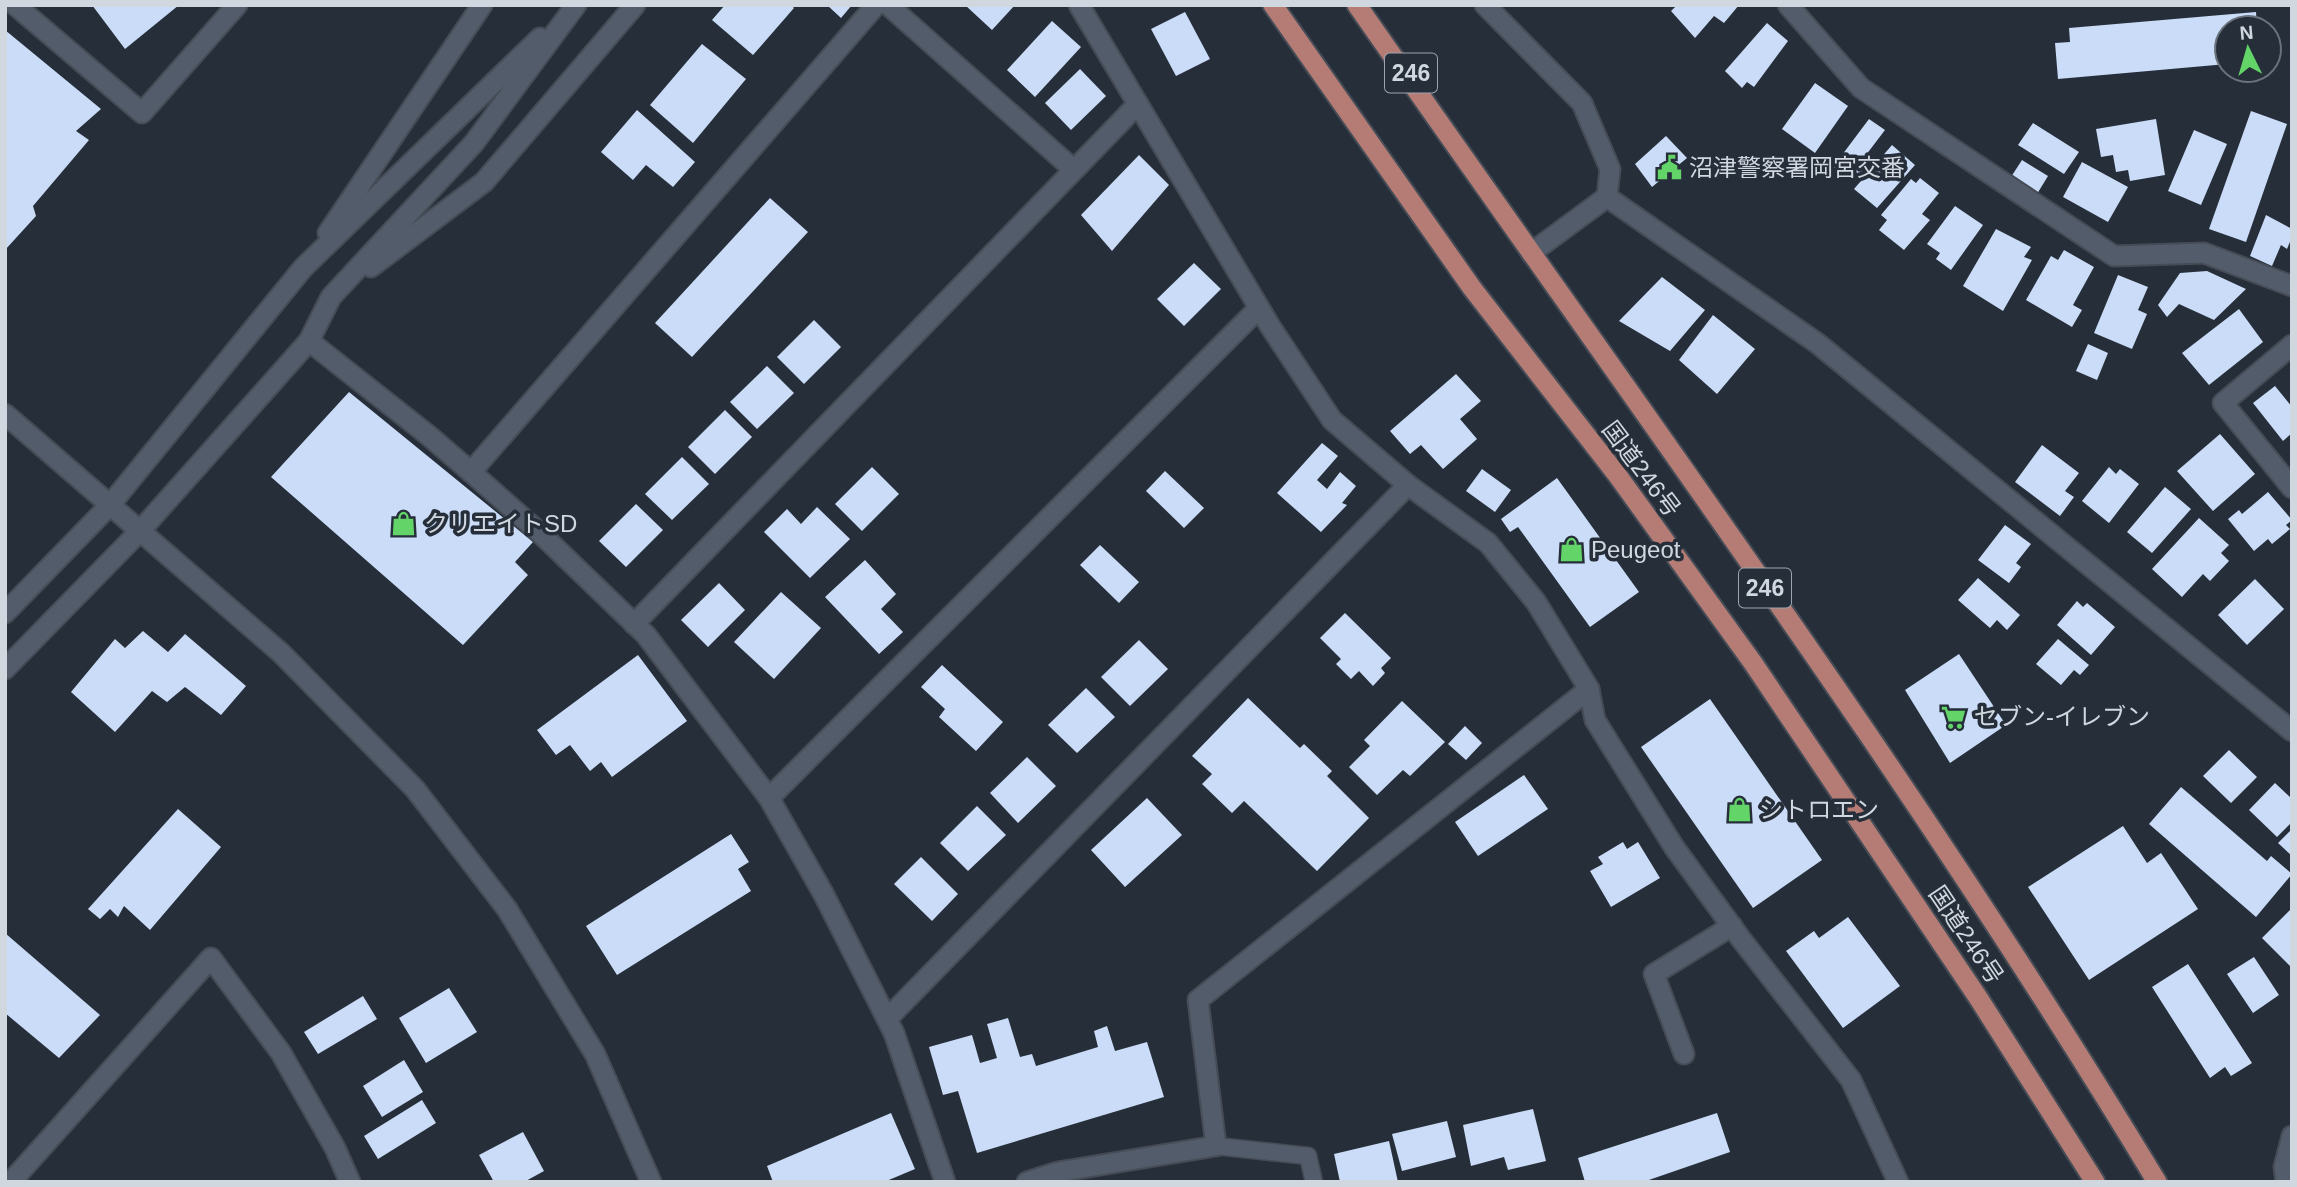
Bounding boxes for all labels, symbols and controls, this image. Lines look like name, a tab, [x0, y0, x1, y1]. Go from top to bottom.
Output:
north arrow	[2213, 14, 2283, 84]
text: N	[2239, 22, 2254, 44]
road number: 246	[1385, 54, 1437, 92]
public building icon: 沼津警察署岡宮交番	[1655, 154, 1683, 182]
place label: 沼津警察署岡宮交番	[1689, 154, 1905, 181]
street label: 国道246号	[1597, 416, 1686, 522]
shop icon: クリエイトSD	[390, 510, 418, 538]
place label: クリエイトSD	[424, 510, 577, 537]
shop icon: Peugeot	[1557, 536, 1585, 564]
place label: Peugeot	[1591, 536, 1681, 563]
road number: 246	[1739, 568, 1791, 608]
supermarket icon: セブン-イレブン	[1940, 703, 1968, 731]
place label: セブン-イレブン	[1974, 703, 2150, 730]
shop icon: シトロエン	[1725, 796, 1753, 824]
place label: シトロエン	[1759, 796, 1879, 823]
street label: 国道246号	[1924, 881, 2009, 989]

